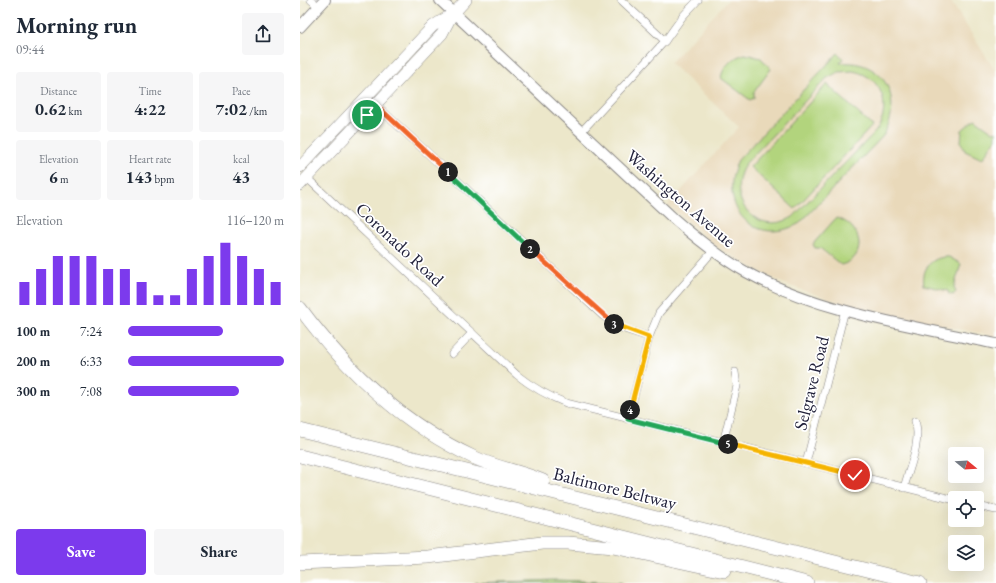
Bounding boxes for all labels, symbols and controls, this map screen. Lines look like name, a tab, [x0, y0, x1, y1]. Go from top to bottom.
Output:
text: Morning run	[16, 11, 137, 40]
button: share	[242, 13, 284, 55]
text: 09:44	[16, 41, 44, 58]
text: Distance	[40, 84, 77, 98]
text: Time	[139, 84, 161, 98]
text: Pace	[232, 84, 251, 98]
text: 0.62	[35, 98, 66, 120]
text: 4:22	[134, 98, 166, 120]
text: 7:02	[215, 98, 247, 120]
pin	[350, 98, 384, 132]
text: km	[66, 104, 82, 118]
text: /km	[247, 104, 267, 118]
icon: arrive	[356, 104, 378, 126]
street label: Washington Avenue	[621, 144, 741, 252]
text: Elevation	[39, 152, 78, 166]
text: Heart rate	[129, 152, 171, 166]
text: kcal	[233, 152, 250, 166]
pin: 1	[438, 162, 458, 182]
text: 1	[445, 165, 451, 179]
text: 6	[49, 166, 58, 188]
text: 143	[125, 166, 152, 188]
text: 43	[232, 166, 250, 188]
text: m	[58, 172, 69, 186]
text: bpm	[152, 172, 175, 186]
street label: Coronado Road	[351, 197, 450, 291]
text: Elevation	[16, 212, 63, 229]
text: 116–120 m	[227, 212, 284, 229]
pin: 2	[520, 239, 540, 259]
text: 2	[527, 242, 533, 256]
pin: 3	[604, 314, 624, 334]
text: 3	[611, 317, 617, 331]
text: 100 m	[16, 323, 50, 340]
text: 7:24	[80, 323, 102, 340]
street label: Selgrave Road	[788, 333, 834, 432]
text: 200 m	[16, 353, 50, 370]
text: 6:33	[80, 353, 102, 370]
text: 300 m	[16, 383, 50, 400]
text: 7:08	[80, 383, 102, 400]
pin: 4	[620, 400, 640, 420]
text: 4	[627, 403, 633, 417]
pin: 5	[718, 434, 738, 454]
text: 5	[725, 437, 731, 451]
north arrow	[948, 447, 984, 483]
map controls	[948, 447, 984, 571]
pin	[838, 458, 872, 492]
street label: Baltimore Beltway	[551, 462, 679, 514]
icon: check	[844, 464, 866, 486]
button: locate	[948, 491, 984, 527]
button: Save	[16, 529, 146, 575]
button: Share	[154, 529, 284, 575]
button: layers	[948, 535, 984, 571]

